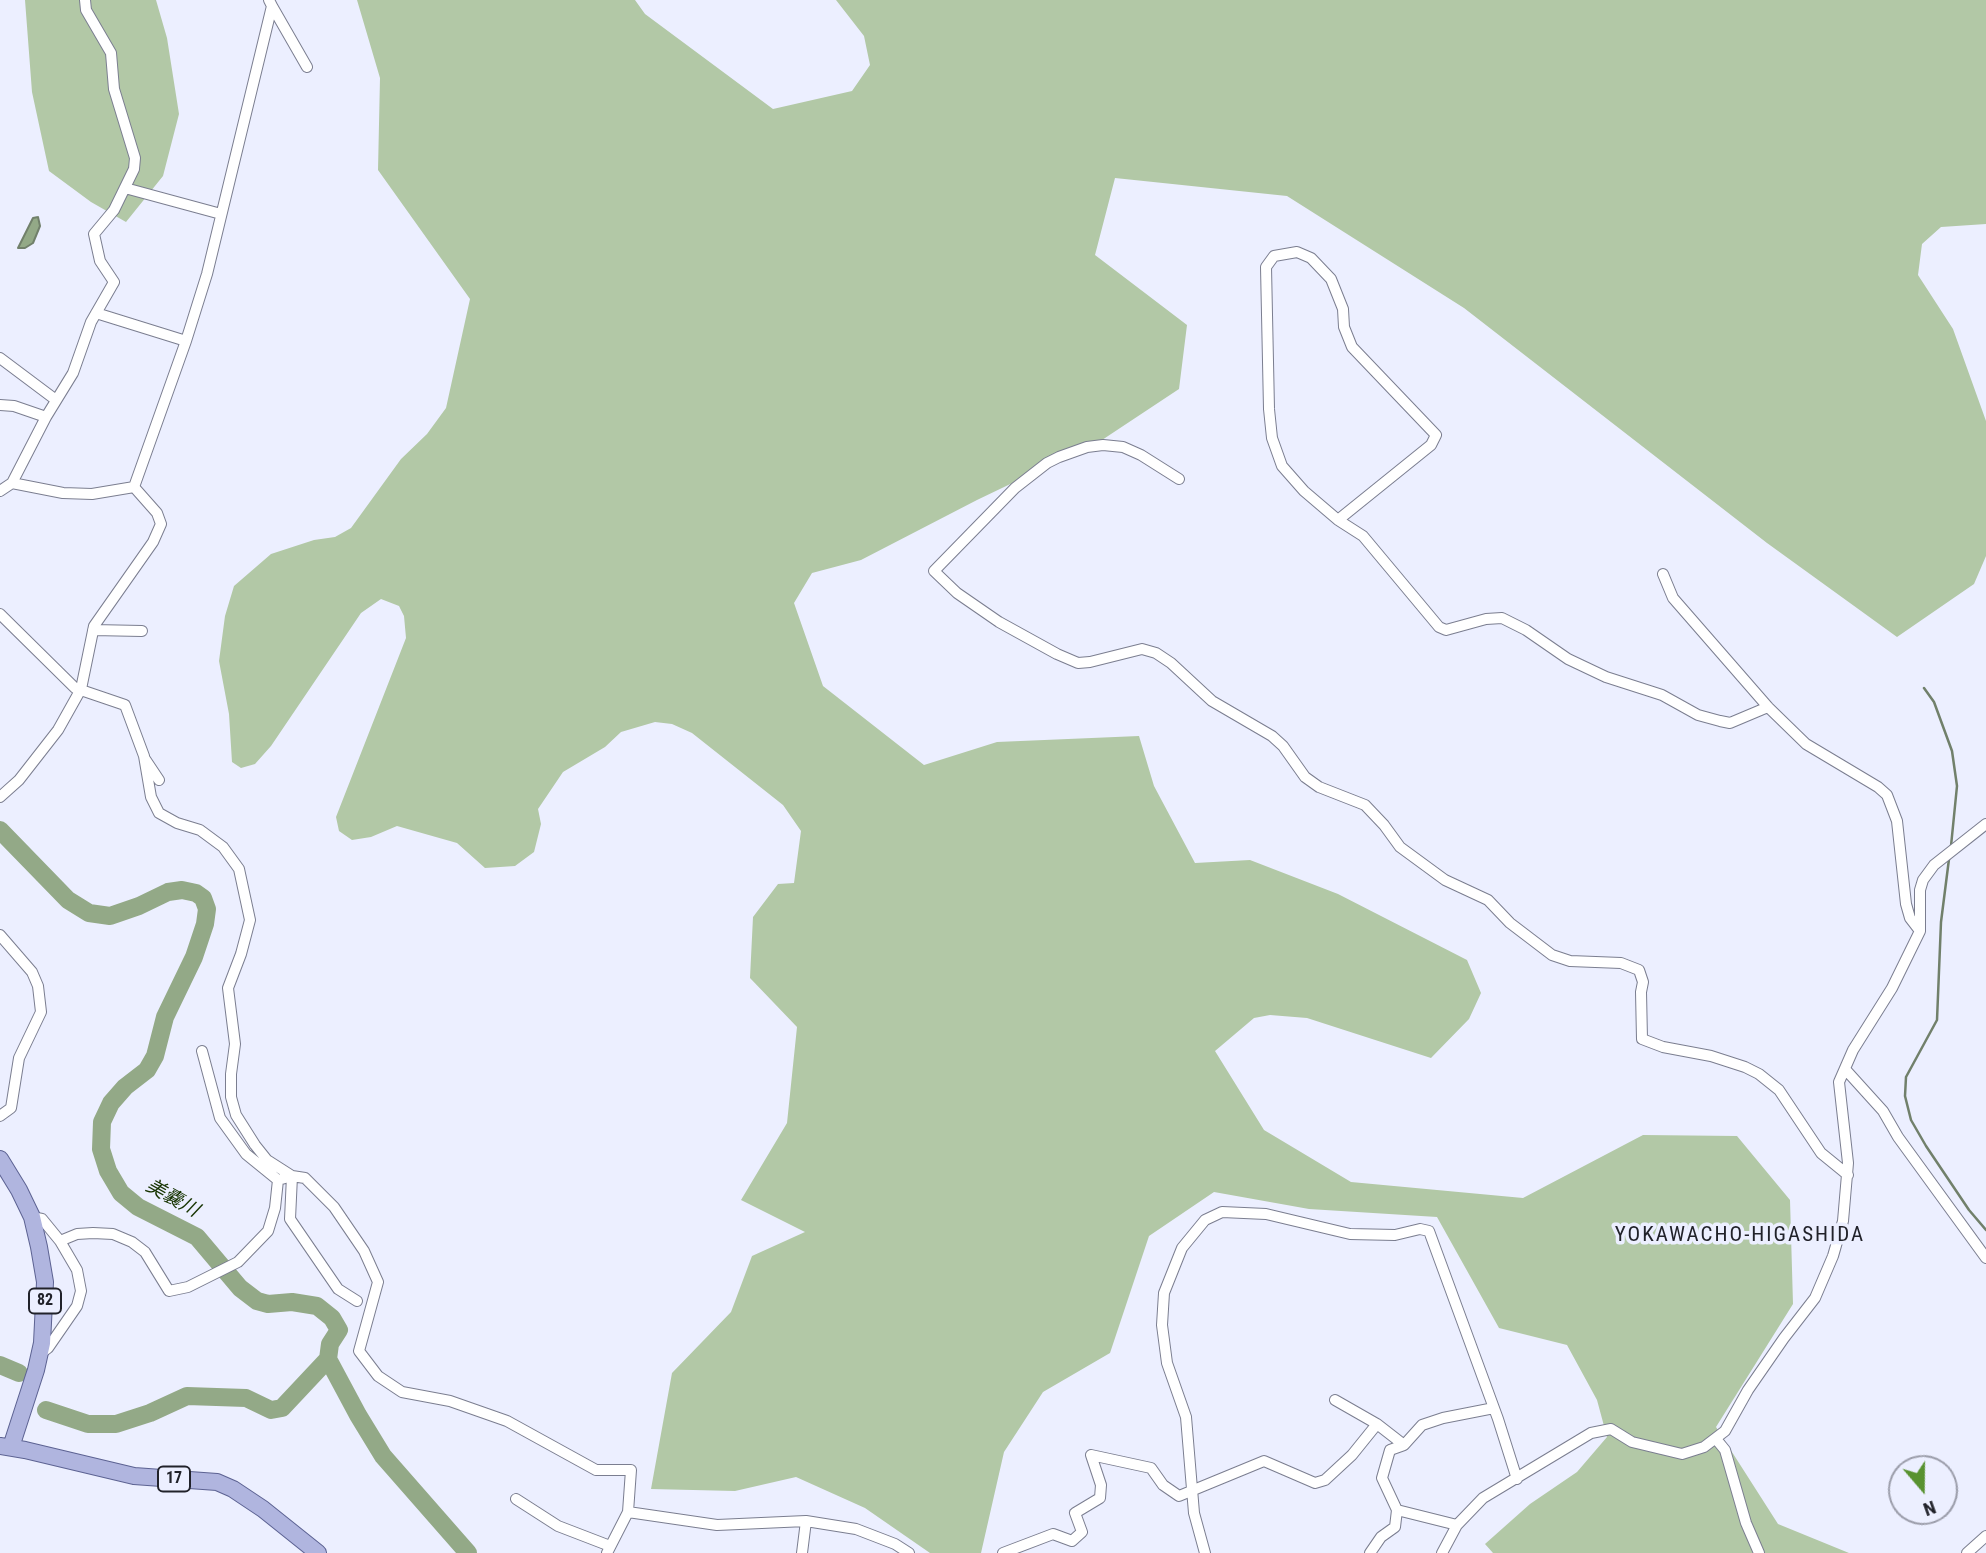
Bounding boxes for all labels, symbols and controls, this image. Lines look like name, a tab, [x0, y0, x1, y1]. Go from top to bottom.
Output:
water label: 美嚢川	[142, 1175, 202, 1223]
district label: YOKAWACHO-HIGASHIDA	[1617, 1223, 1863, 1249]
road number: 82	[29, 1288, 61, 1314]
north arrow	[1888, 1455, 1958, 1525]
road number: 17	[158, 1466, 190, 1492]
text: N	[1920, 1496, 1939, 1521]

